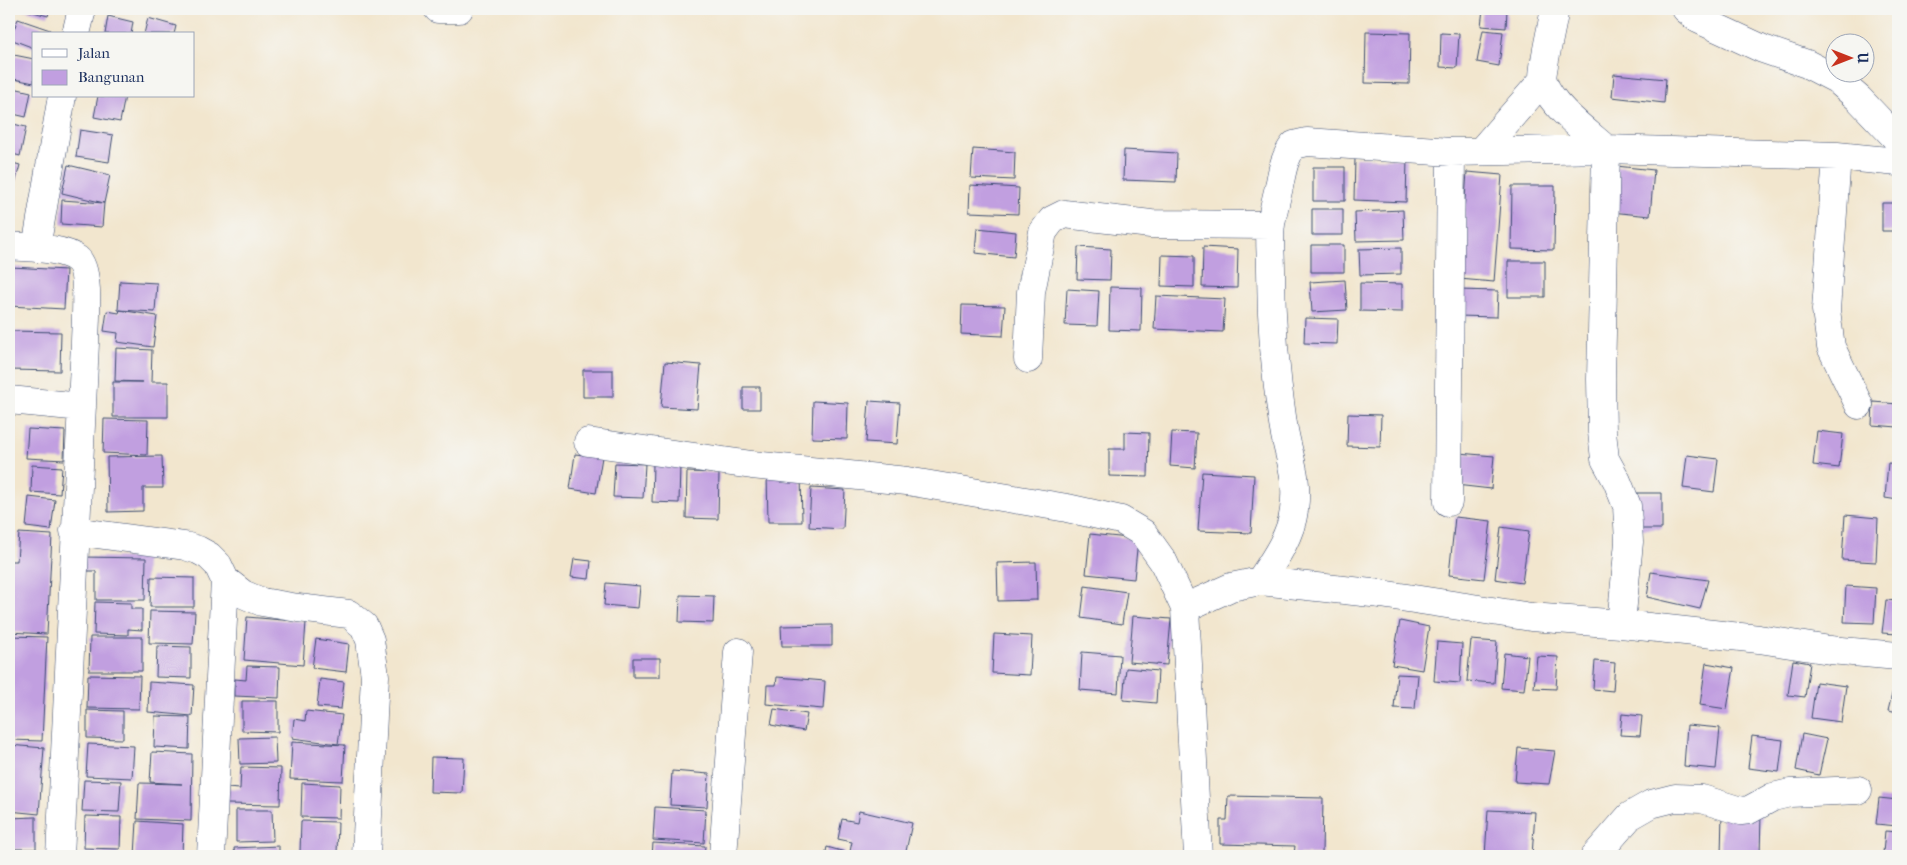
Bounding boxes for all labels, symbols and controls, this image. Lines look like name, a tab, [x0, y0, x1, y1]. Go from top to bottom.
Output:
legend	[32, 32, 195, 98]
north arrow	[1824, 32, 1874, 82]
text: Jalan	[77, 44, 110, 62]
text: U	[1854, 52, 1871, 64]
text: Bangunan	[78, 68, 145, 86]

